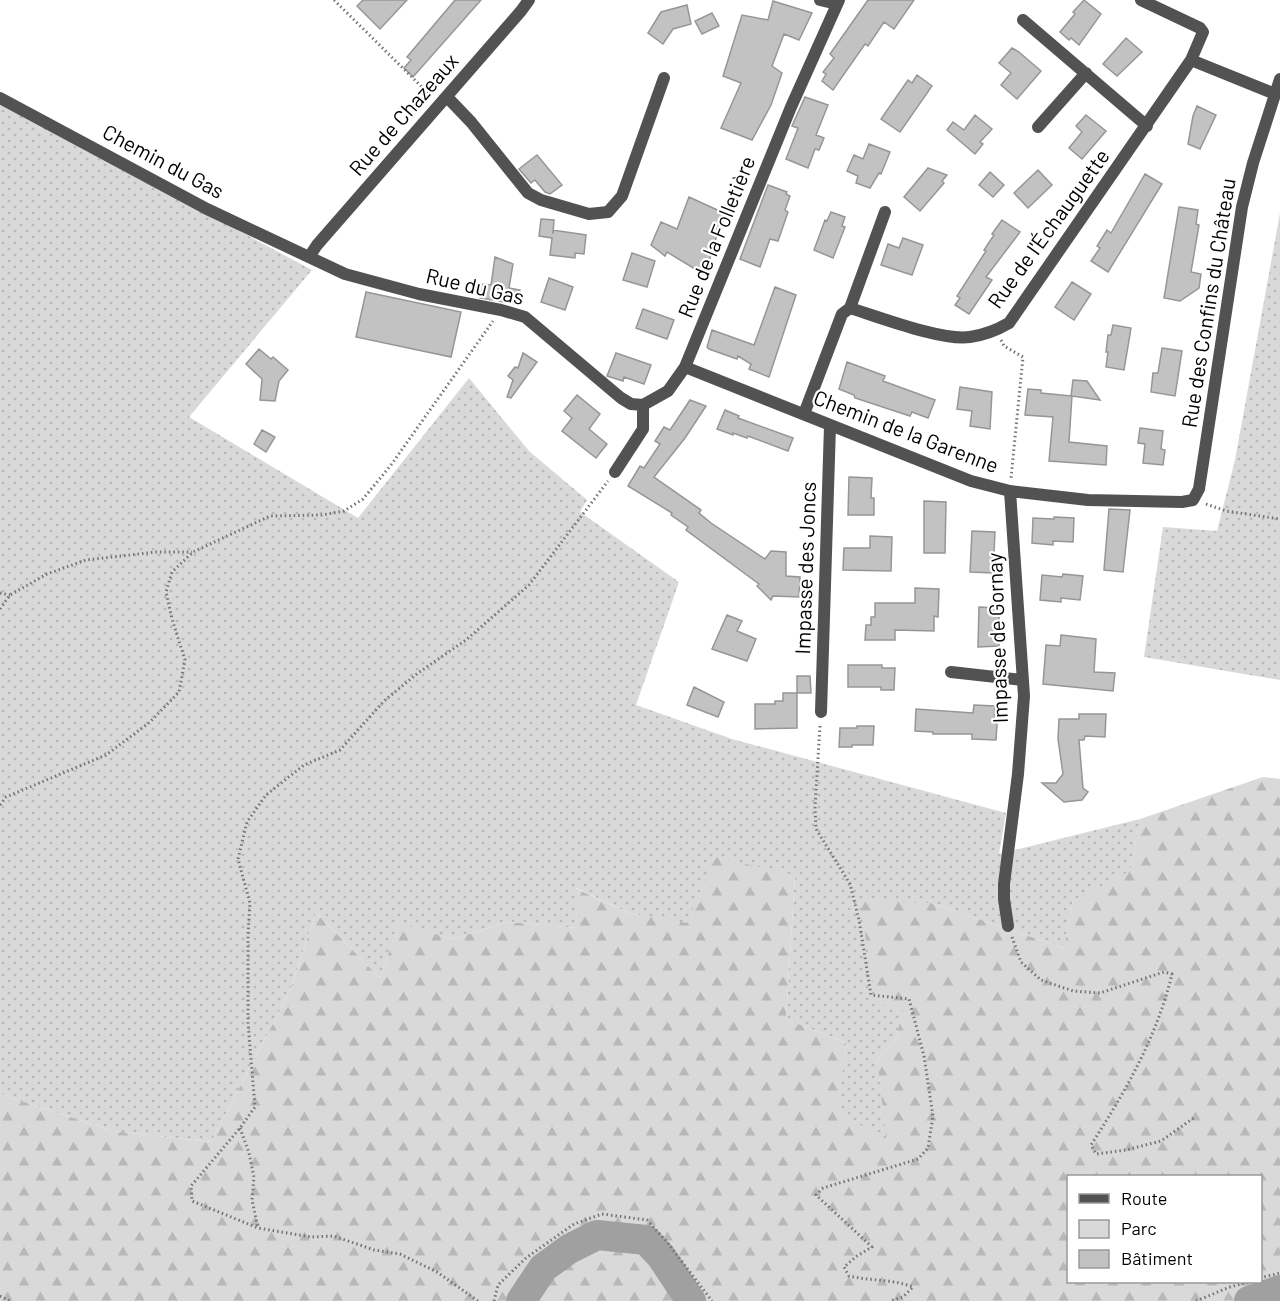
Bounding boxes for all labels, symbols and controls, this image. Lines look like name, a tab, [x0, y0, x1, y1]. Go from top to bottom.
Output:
street label: Rue de Chazeaux	[343, 48, 463, 180]
street label: Chemin du Gas	[99, 118, 229, 203]
street label: Rue de l'Échauguette	[982, 144, 1114, 313]
street label: Rue de la Folletière	[672, 152, 759, 321]
street label: Rue des Confins du Château	[1175, 176, 1240, 429]
street label: Rue du Gas	[424, 262, 527, 309]
street label: Chemin de la Garenne	[811, 384, 1002, 477]
street label: Impasse des Joncs	[789, 481, 820, 655]
street label: Impasse de Gornay	[981, 552, 1012, 724]
legend	[1067, 1175, 1262, 1283]
text: Route	[1121, 1187, 1167, 1209]
text: Parc	[1121, 1217, 1157, 1239]
text: Bâtiment	[1121, 1247, 1193, 1269]

